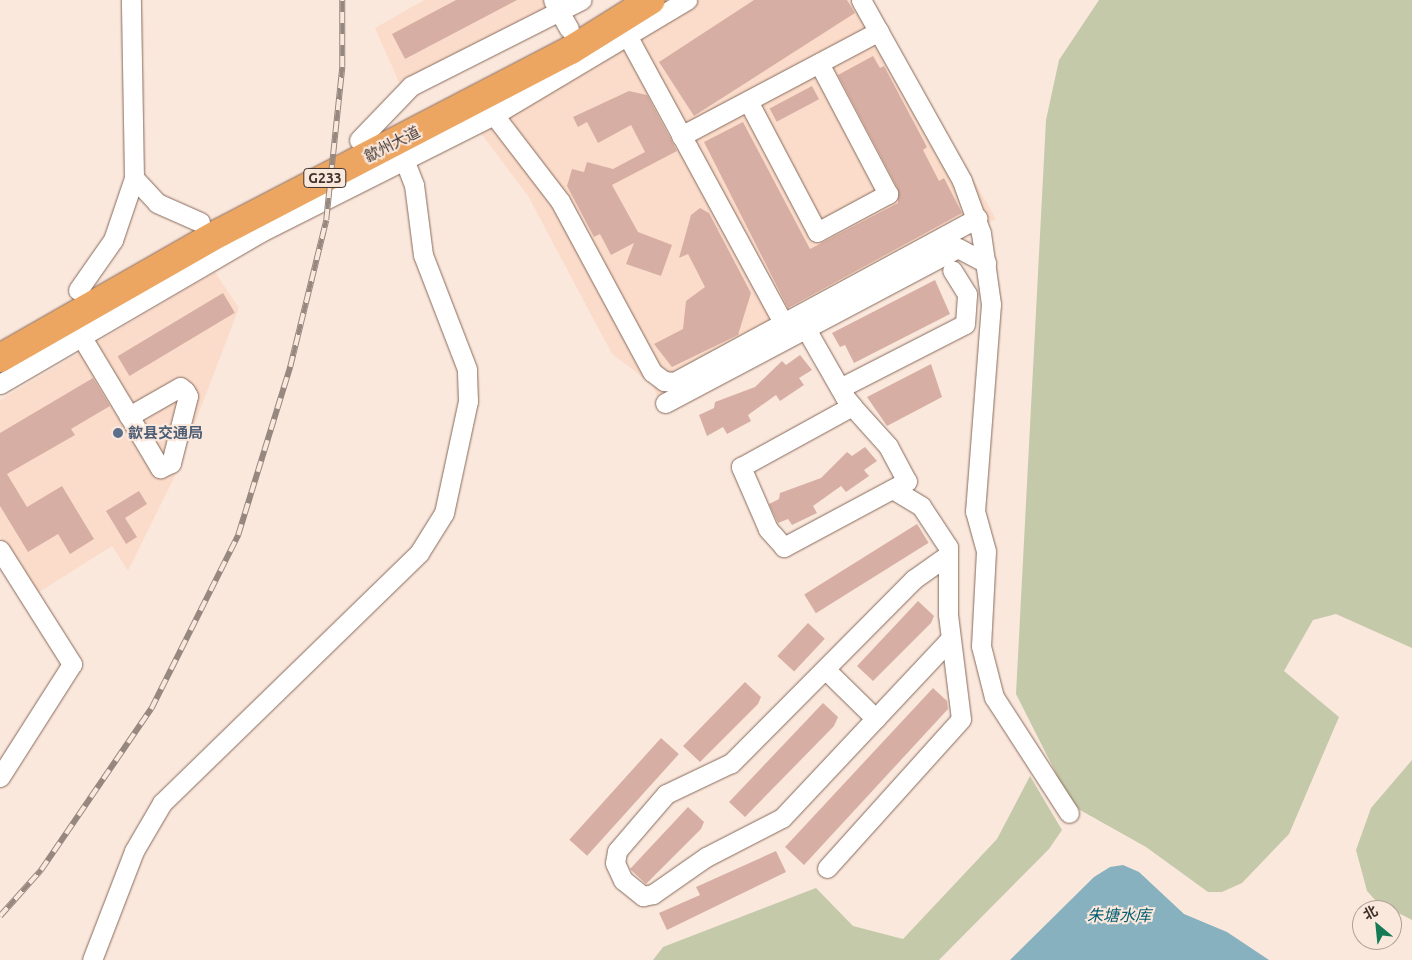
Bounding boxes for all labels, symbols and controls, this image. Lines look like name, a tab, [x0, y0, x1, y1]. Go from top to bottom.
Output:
street label: 歙州大道	[361, 122, 423, 166]
road number: G233	[302, 167, 348, 190]
place label: 歙县交通局	[128, 424, 203, 442]
marker: 歙县交通局	[112, 427, 124, 439]
north arrow	[1352, 900, 1402, 950]
text: 北	[1360, 902, 1380, 923]
water label: 朱塘水库	[1087, 905, 1151, 925]

